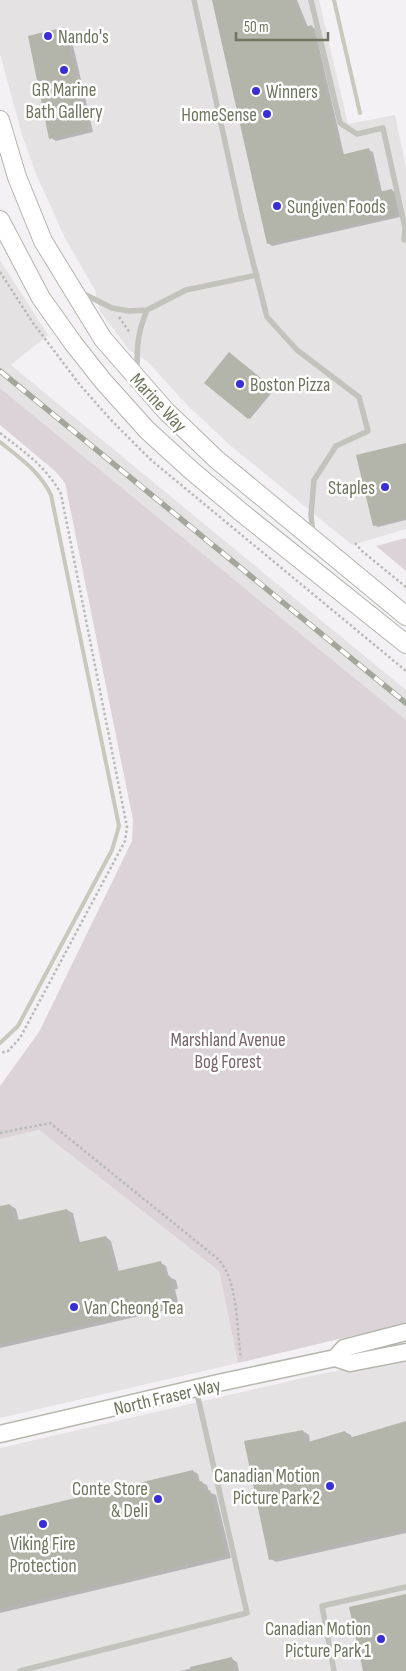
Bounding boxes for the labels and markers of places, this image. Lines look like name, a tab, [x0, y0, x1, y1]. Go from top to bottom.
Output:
place label: Nando's	[58, 26, 109, 49]
marker: Nando's	[42, 30, 54, 42]
marker: GR Marine Bath Gallery	[58, 64, 70, 76]
place label: GR Marine Bath Gallery	[25, 79, 103, 124]
place label: Winners	[266, 81, 318, 104]
marker: Winners	[250, 85, 262, 97]
place label: HomeSense	[181, 104, 257, 127]
marker: HomeSense	[261, 108, 273, 120]
place label: Sungiven Foods	[287, 196, 386, 219]
marker: Sungiven Foods	[271, 200, 283, 212]
place label: Boston Pizza	[250, 374, 330, 397]
marker: Boston Pizza	[234, 378, 246, 390]
place label: Staples	[328, 477, 375, 500]
marker: Staples	[379, 481, 391, 493]
place label: Van Cheong Tea	[84, 1297, 183, 1320]
marker: Van Cheong Tea	[68, 1301, 80, 1313]
place label: Canadian Motion Picture Park 2	[214, 1465, 320, 1510]
place label: Conte Store & Deli	[72, 1478, 148, 1523]
marker: Canadian Motion Picture Park 2	[324, 1480, 336, 1492]
marker: Conte Store & Deli	[152, 1493, 164, 1505]
marker: Viking Fire Protection	[37, 1518, 49, 1530]
place label: Viking Fire Protection	[9, 1533, 77, 1578]
place label: Canadian Motion Picture Park 1	[265, 1618, 371, 1663]
marker: Canadian Motion Picture Park 1	[375, 1633, 387, 1645]

